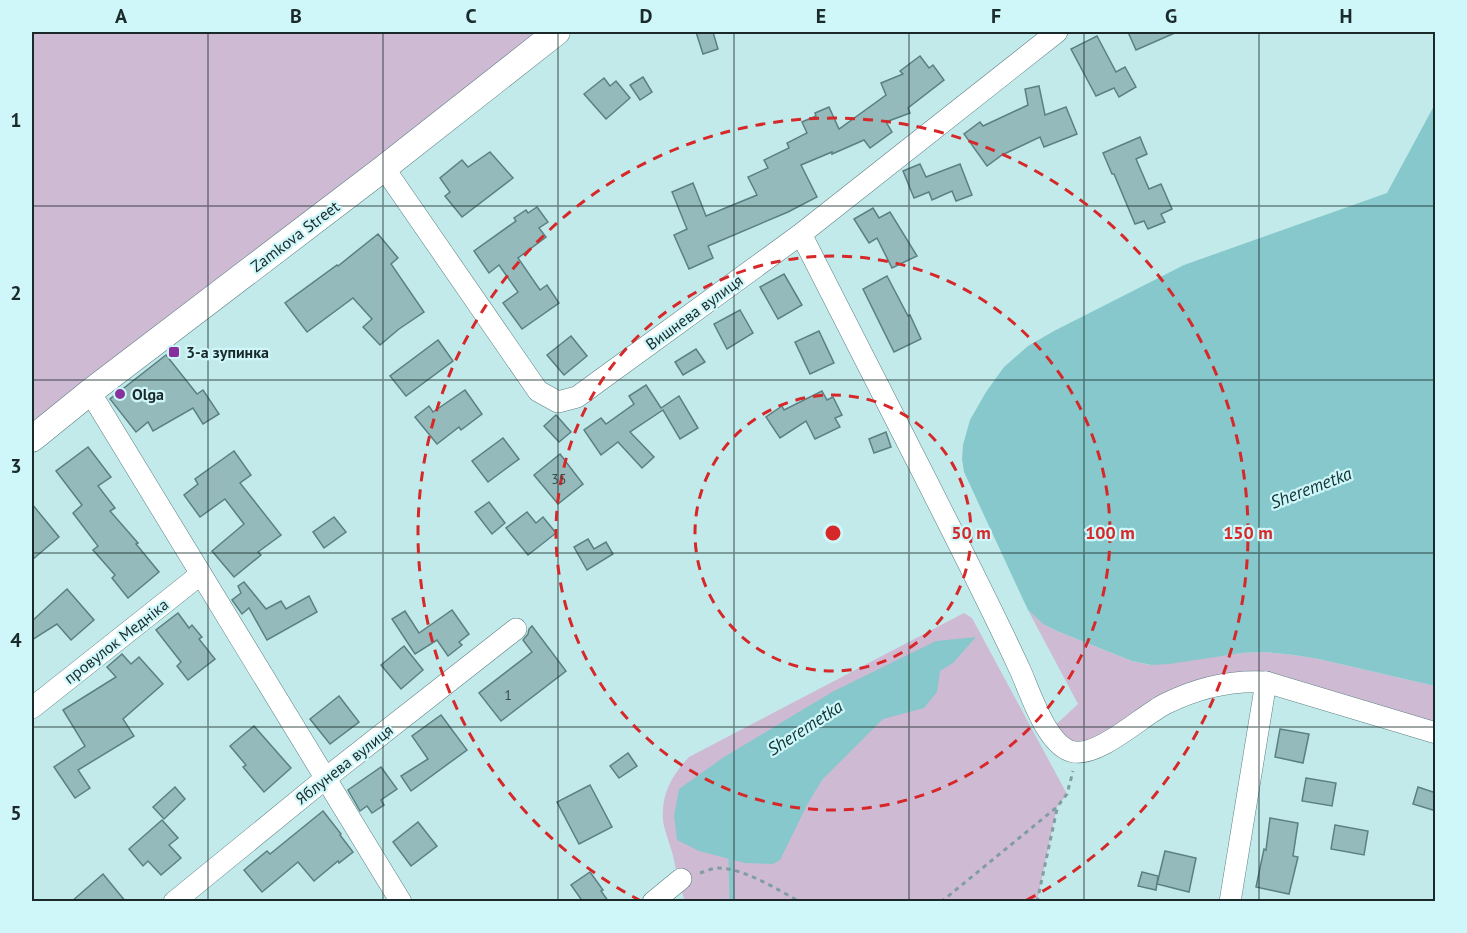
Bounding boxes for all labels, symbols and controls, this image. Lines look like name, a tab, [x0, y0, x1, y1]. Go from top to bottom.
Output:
text: A	[115, 3, 128, 29]
text: B	[290, 3, 302, 29]
text: C	[465, 3, 477, 29]
text: D	[640, 3, 653, 29]
text: E	[816, 3, 826, 29]
text: F	[991, 3, 1001, 29]
text: G	[1165, 3, 1177, 29]
text: H	[1339, 3, 1353, 29]
text: 1	[10, 107, 22, 133]
street label: Zamkova Street	[247, 196, 344, 276]
street label: Вишнева вулиця	[642, 270, 746, 354]
text: 2	[10, 280, 22, 306]
place label: 3-а зупинка	[186, 342, 269, 362]
marker: 3-а зупинка	[167, 345, 181, 359]
place label: Olga	[132, 384, 164, 404]
marker: Olga	[113, 387, 127, 401]
text: 3	[10, 453, 22, 479]
water label: Sheremetka	[1267, 461, 1355, 514]
house number: 35	[551, 470, 567, 488]
text: 50 m	[951, 521, 991, 544]
text: 100 m	[1085, 521, 1135, 544]
text: 150 m	[1223, 521, 1273, 544]
centre of rings	[823, 523, 843, 543]
street label: провулок Медніка	[60, 594, 172, 688]
text: 4	[10, 627, 22, 653]
house number: 1	[504, 686, 512, 704]
water label: Sheremetka	[763, 695, 847, 760]
street label: Яблунева вулиця	[291, 720, 397, 808]
text: 5	[10, 800, 22, 826]

